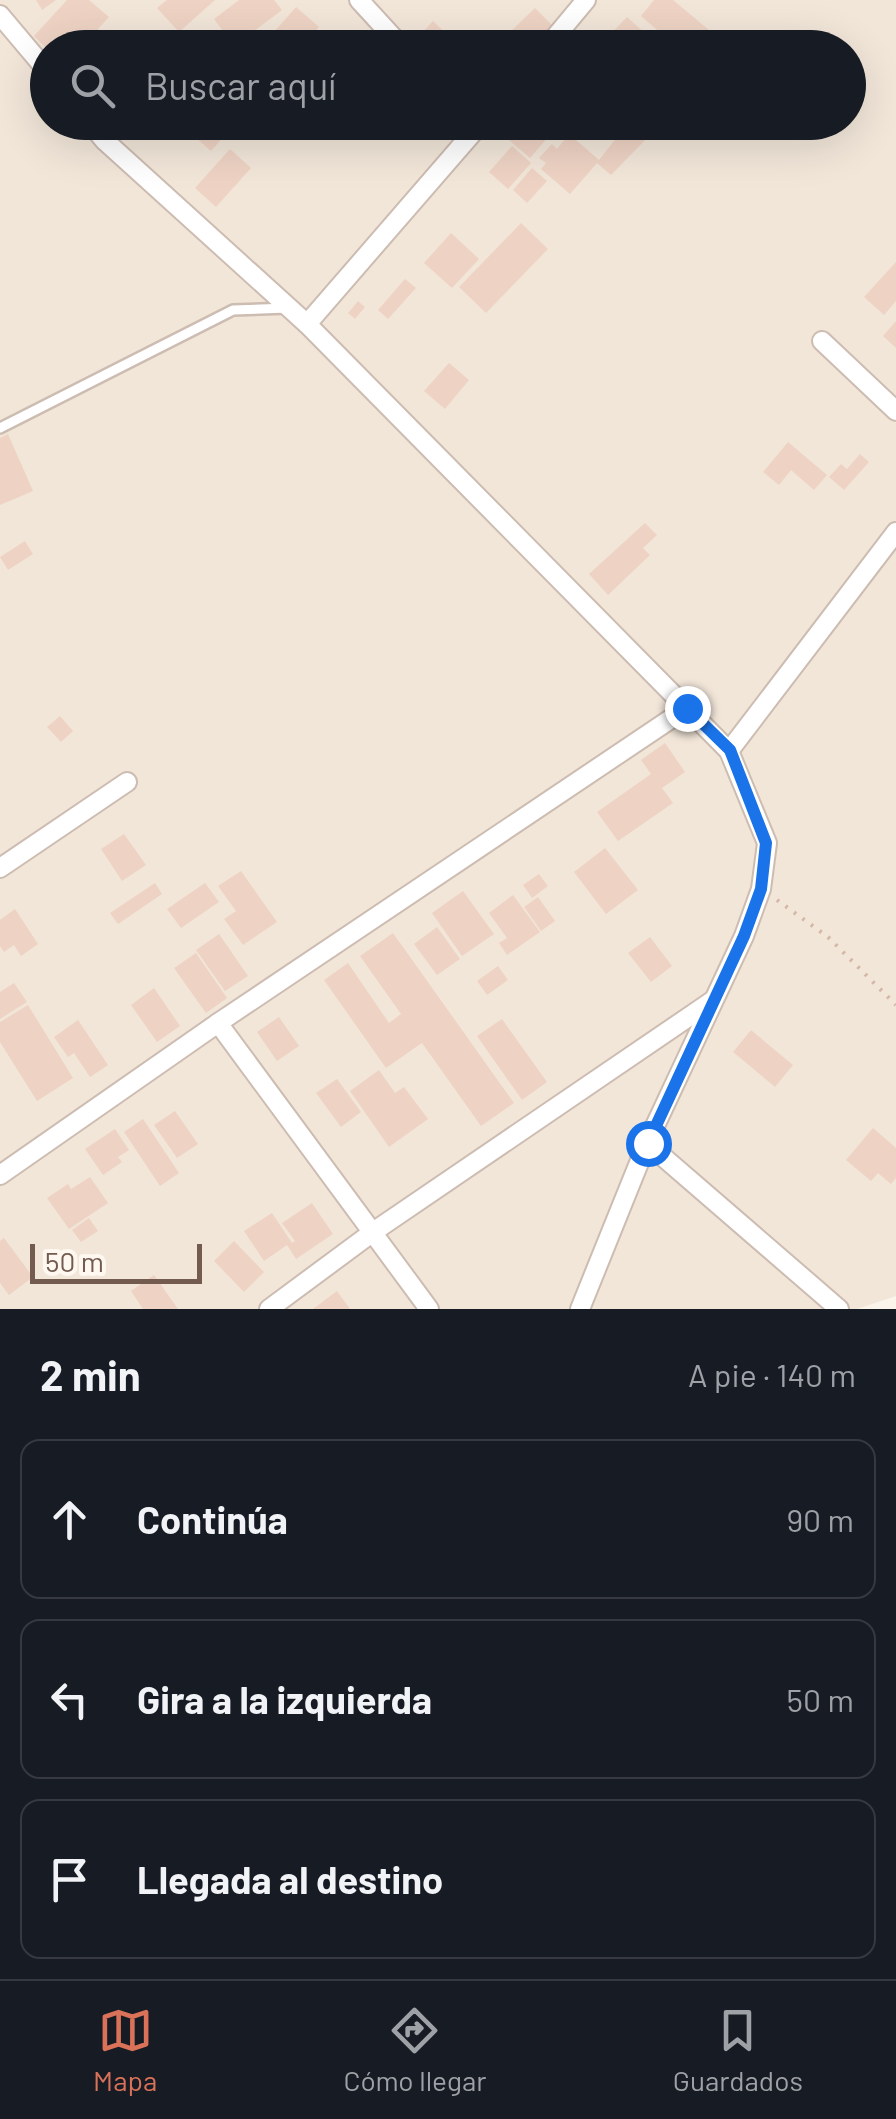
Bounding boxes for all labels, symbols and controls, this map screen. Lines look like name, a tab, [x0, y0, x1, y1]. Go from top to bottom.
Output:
search box	[30, 30, 866, 140]
icon: search	[65, 58, 120, 113]
text: Buscar aquí	[145, 62, 336, 108]
route end	[665, 686, 711, 732]
route start	[626, 1121, 672, 1167]
scale bar	[30, 1239, 202, 1284]
text: 50 m	[45, 1244, 104, 1278]
text: 2 min	[40, 1349, 141, 1399]
text: A pie · 140 m	[688, 1355, 856, 1393]
icon: ahead	[42, 1492, 97, 1547]
text: Continúa	[137, 1496, 288, 1542]
text: 90 m	[786, 1500, 854, 1538]
icon: left	[42, 1672, 97, 1727]
text: Gira a la izquierda	[137, 1676, 432, 1722]
text: 50 m	[787, 1680, 854, 1718]
icon: arrive	[42, 1852, 97, 1907]
text: Llegada al destino	[137, 1856, 443, 1902]
tab: Mapa	[93, 2003, 157, 2097]
tab: Cómo llegar	[343, 2003, 487, 2097]
tab: Guardados	[673, 2003, 803, 2097]

